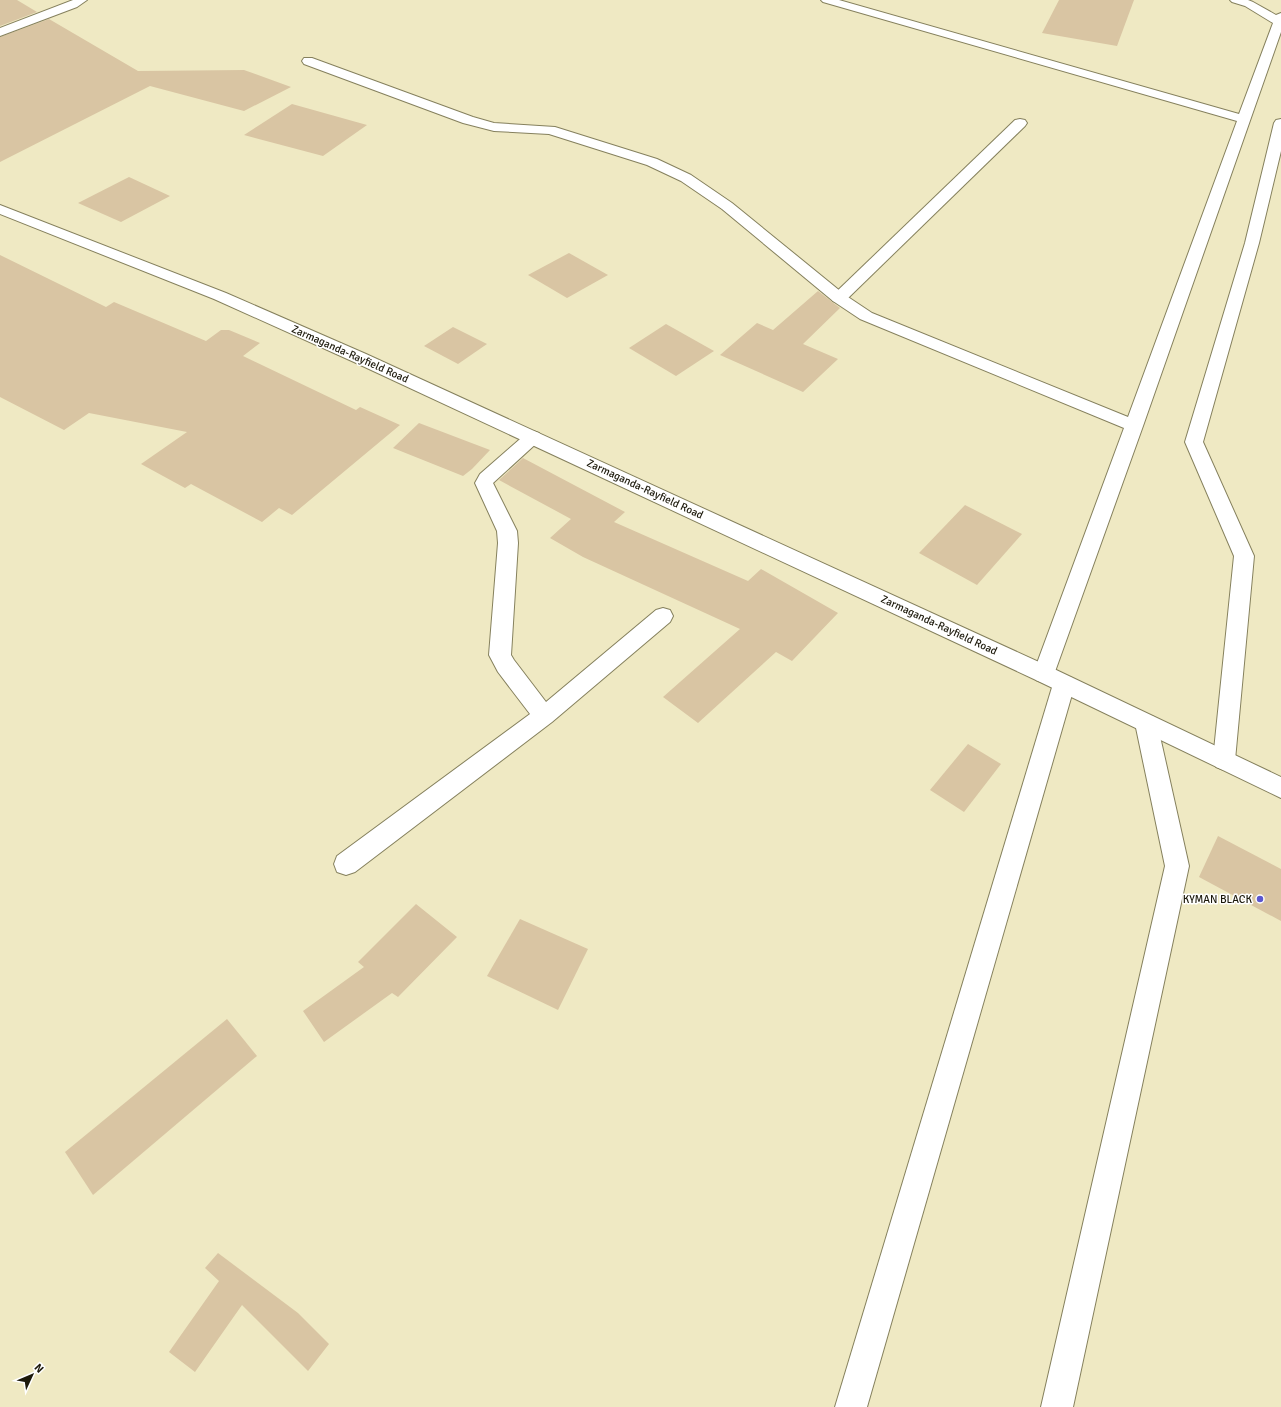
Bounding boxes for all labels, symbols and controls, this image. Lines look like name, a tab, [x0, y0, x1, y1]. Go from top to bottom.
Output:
street label: Zarmaganda-Rayfield Road	[289, 322, 411, 386]
street label: Zarmaganda-Rayfield Road	[585, 456, 705, 522]
street label: Zarmaganda-Rayfield Road	[879, 592, 999, 658]
place label: KYMAN BLACK	[1183, 893, 1252, 906]
marker: KYMAN BLACK	[1255, 894, 1265, 904]
north arrow	[12, 1355, 52, 1395]
text: N	[31, 1361, 46, 1376]

